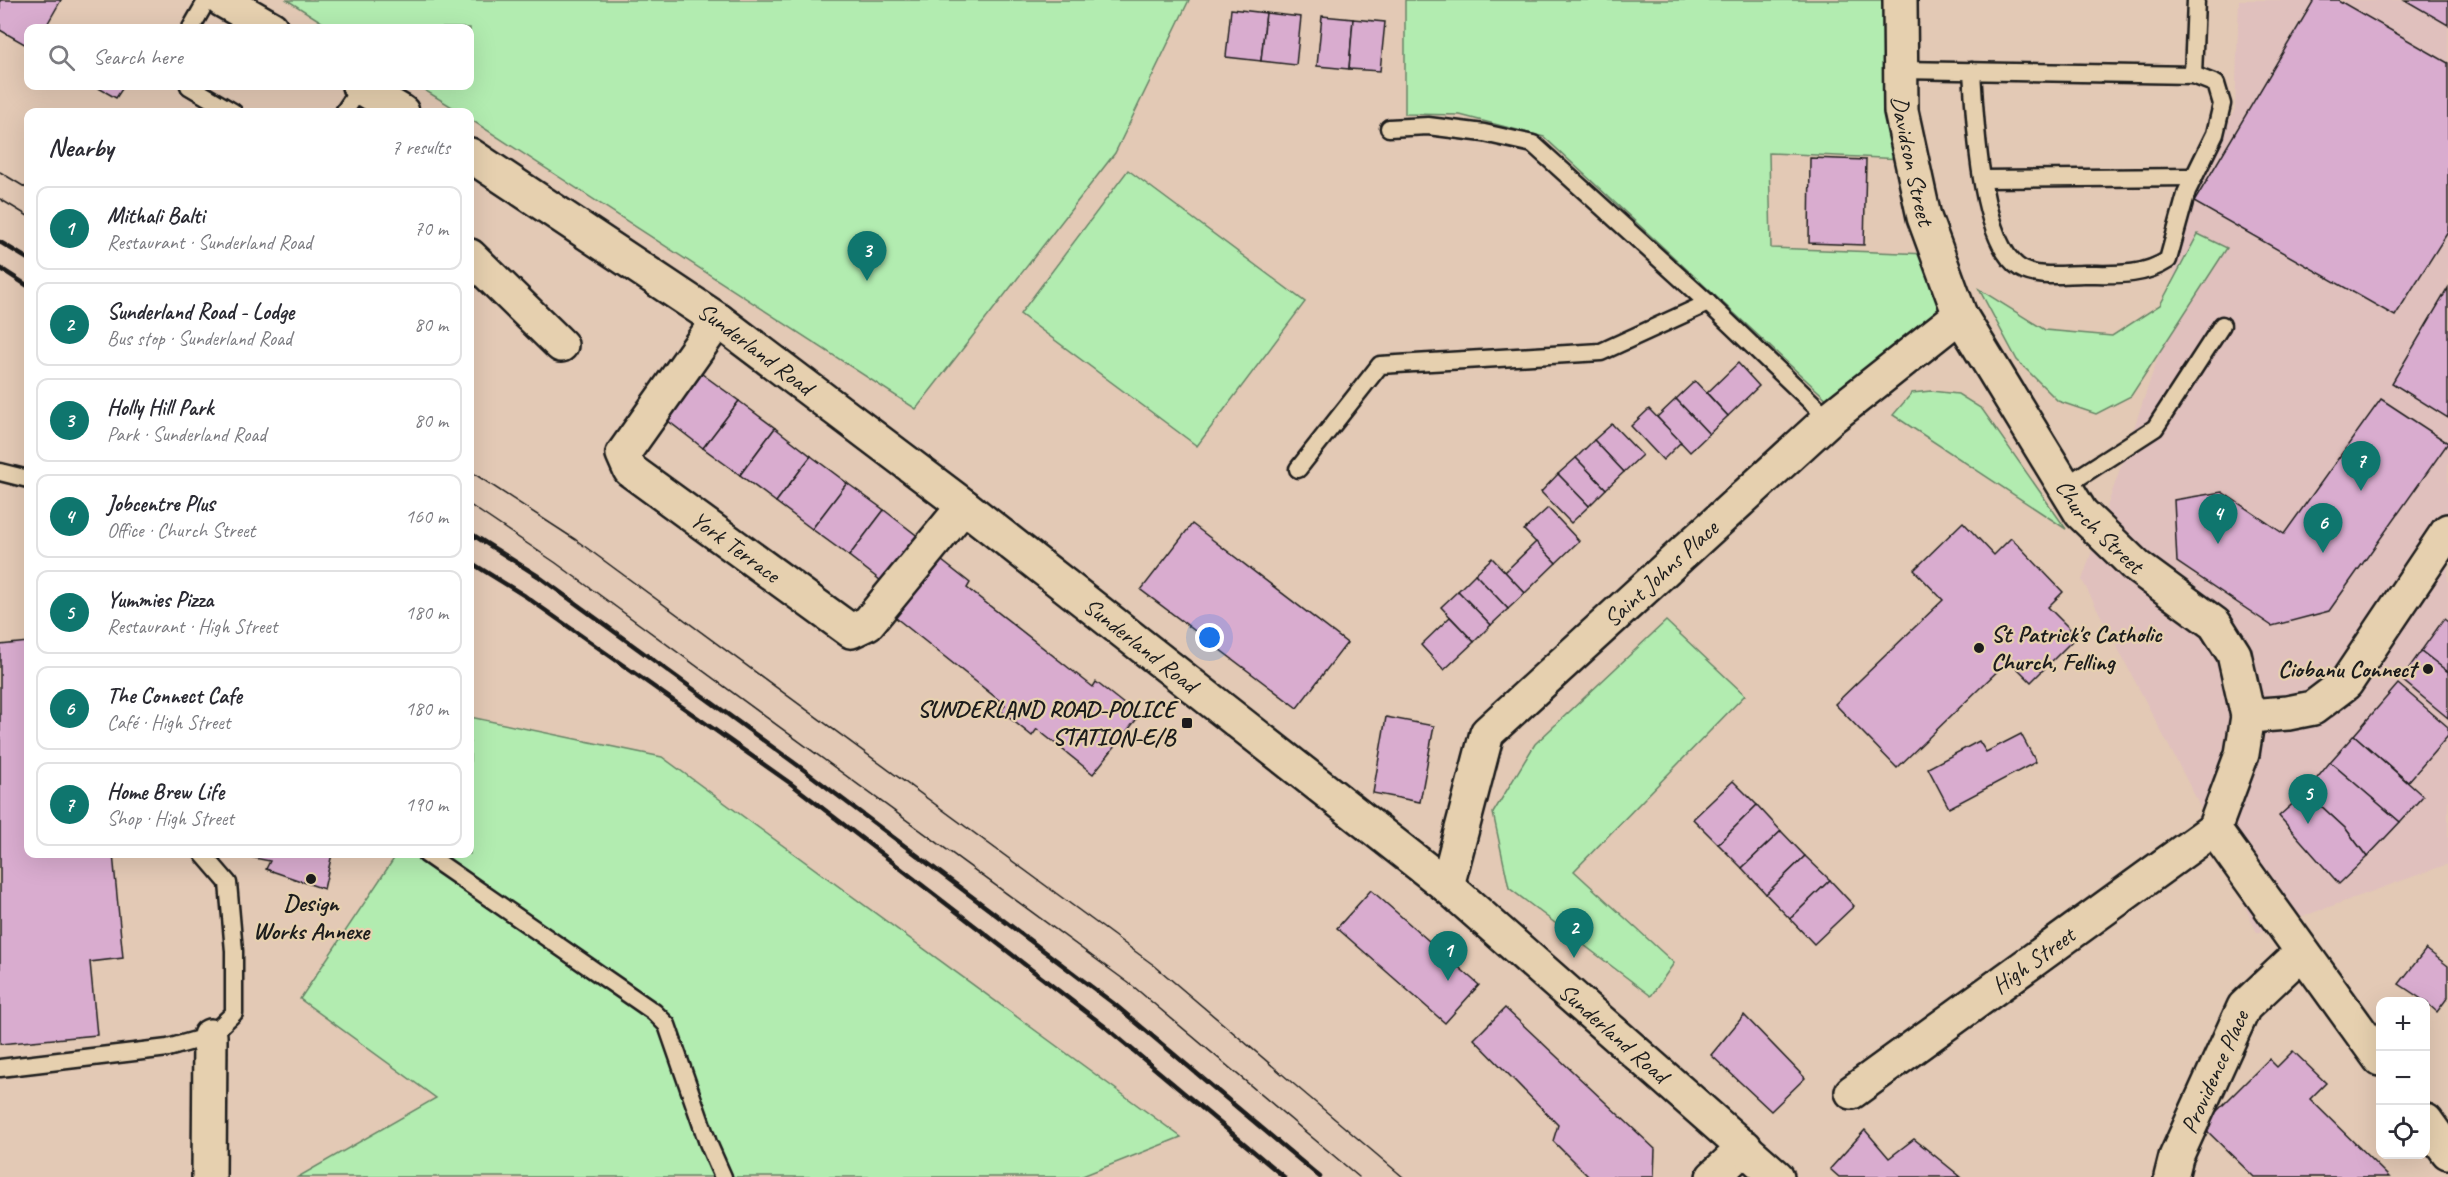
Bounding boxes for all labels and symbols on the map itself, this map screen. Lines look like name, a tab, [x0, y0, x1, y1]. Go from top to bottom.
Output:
street label: Davidson Street	[1886, 96, 1942, 232]
pin: 3	[848, 232, 886, 281]
street label: Sunderland Road	[692, 296, 822, 404]
pin: 7	[2342, 442, 2380, 491]
street label: Church Street	[2049, 474, 2150, 582]
pin: 4	[2198, 494, 2238, 544]
street label: York Terrace	[685, 504, 788, 590]
pin: 6	[2304, 504, 2342, 553]
street label: Saint Johns Place	[1597, 512, 1726, 634]
street label: Sunderland Road	[1078, 591, 1207, 701]
place label: St Patrick's Catholic Church, Felling	[1991, 619, 2163, 677]
your location	[1195, 623, 1224, 652]
marker: St Patrick's Catholic Church, Felling	[1972, 641, 1986, 655]
place label: Ciobanu Connect	[2278, 654, 2420, 684]
marker: Ciobanu Connect	[2421, 662, 2435, 676]
place label: SUNDERLAND ROAD-POLICE STATION-E/B	[917, 694, 1180, 752]
marker: SUNDERLAND ROAD-POLICE STATION-E/B	[1180, 716, 1194, 730]
pin: 5	[2288, 774, 2328, 824]
marker: Design Works Annexe	[304, 872, 318, 886]
place label: Design Works Annexe	[253, 888, 371, 946]
pin: 2	[1554, 908, 1594, 958]
street label: High Street	[1986, 919, 2082, 1000]
pin: 1	[1428, 932, 1468, 981]
street label: Sunderland Road	[1552, 976, 1678, 1092]
street label: Providence Place	[2174, 1004, 2256, 1138]

